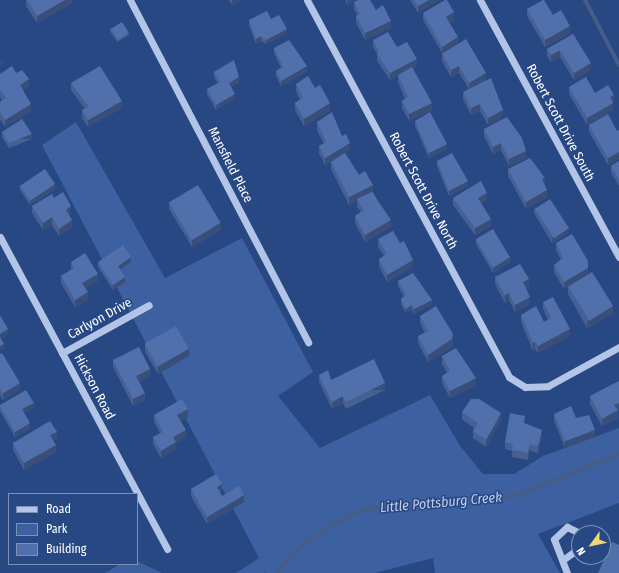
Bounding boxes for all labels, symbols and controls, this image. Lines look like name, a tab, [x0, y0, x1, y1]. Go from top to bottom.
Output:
street label: Robert Scott Drive South	[522, 62, 598, 184]
street label: Mansfield Place	[204, 125, 256, 205]
street label: Robert Scott Drive North	[386, 130, 460, 252]
street label: Carlyon Drive	[65, 295, 135, 343]
street label: Hickson Road	[70, 352, 118, 422]
water label: Little Pottsburg Creek	[379, 489, 503, 517]
legend	[8, 493, 138, 565]
text: Road	[46, 502, 71, 516]
text: Park	[46, 522, 67, 536]
north arrow	[571, 525, 611, 565]
text: Building	[46, 542, 86, 556]
text: N	[574, 545, 589, 558]

